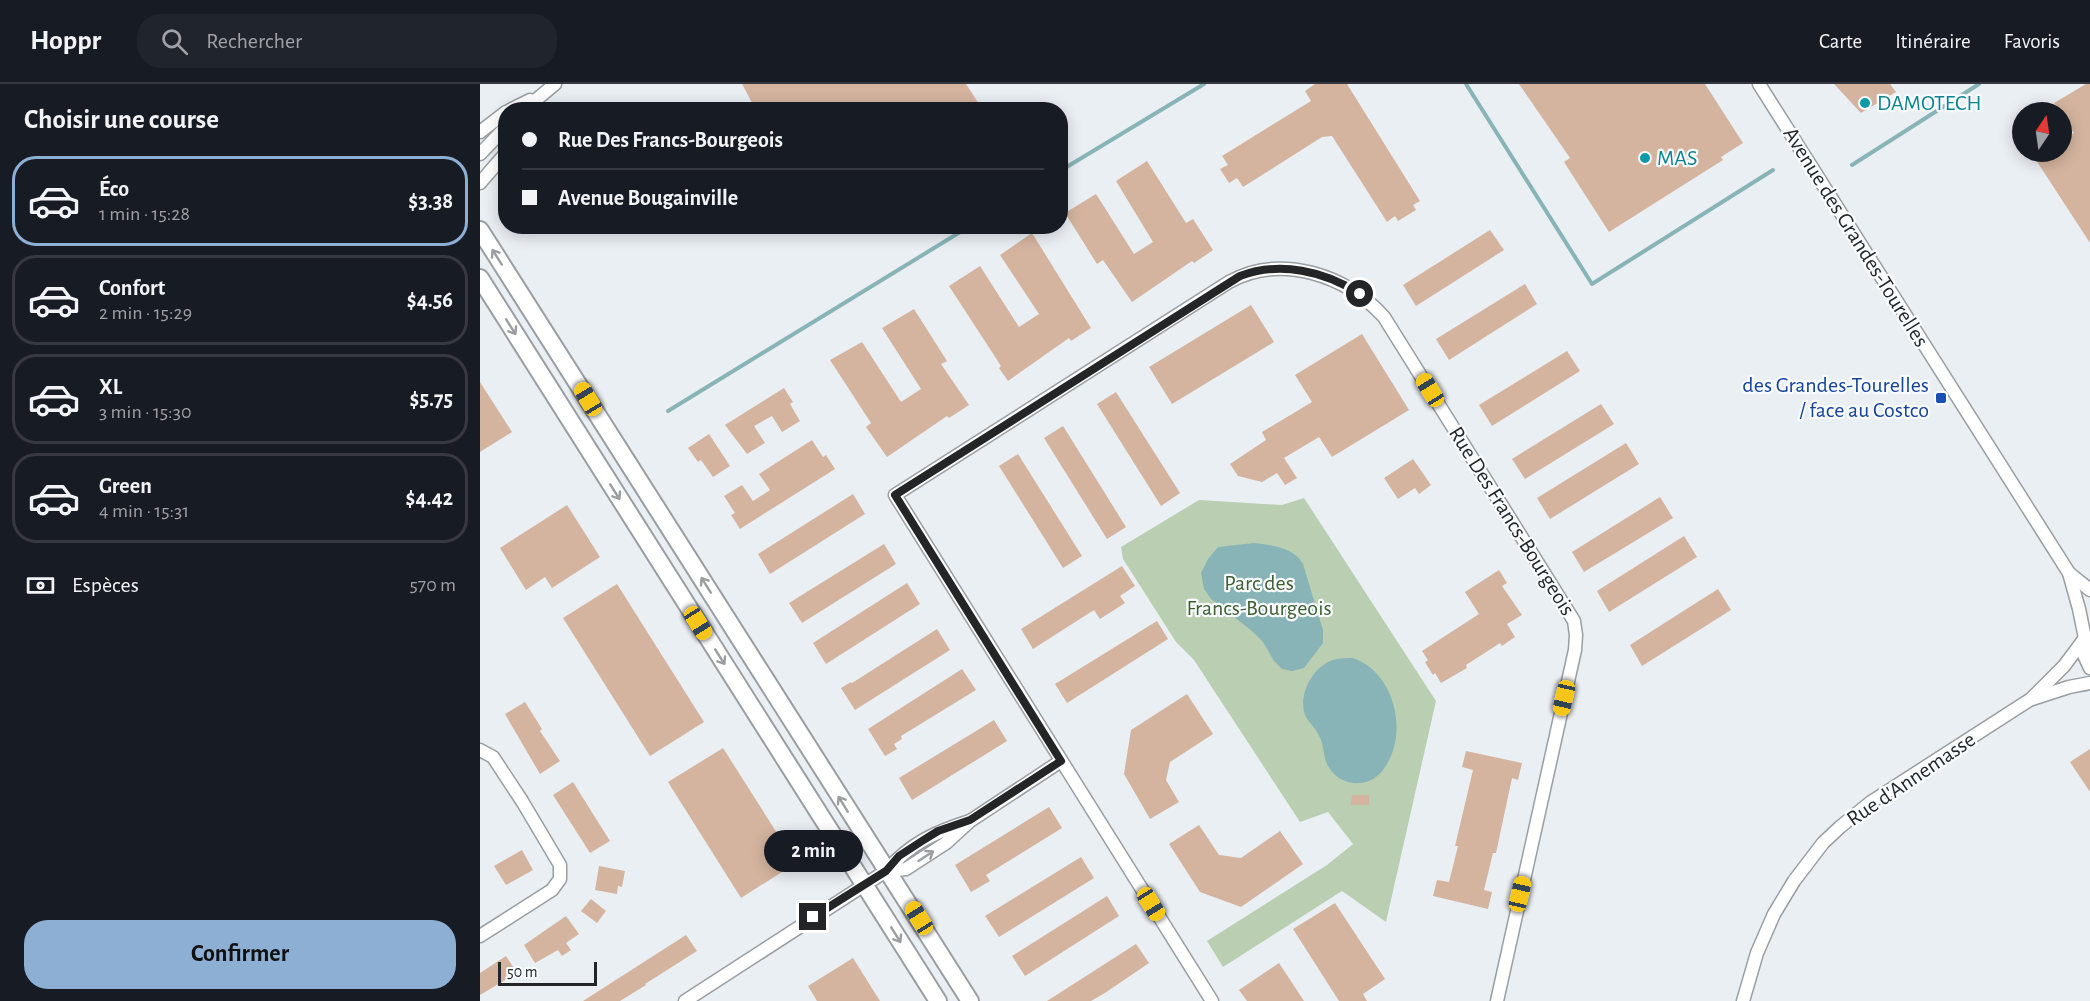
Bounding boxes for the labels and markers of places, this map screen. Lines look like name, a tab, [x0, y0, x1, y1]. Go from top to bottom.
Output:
place label: DAMOTECH	[1877, 92, 1982, 114]
marker: DAMOTECH	[1858, 96, 1872, 110]
place label: MAS	[1657, 147, 1697, 169]
marker: MAS	[1638, 151, 1652, 165]
place label: des Grandes-Tourelles / face au Costco	[1742, 374, 1929, 421]
marker: des Grandes-Tourelles / face au Costco	[1934, 391, 1948, 405]

